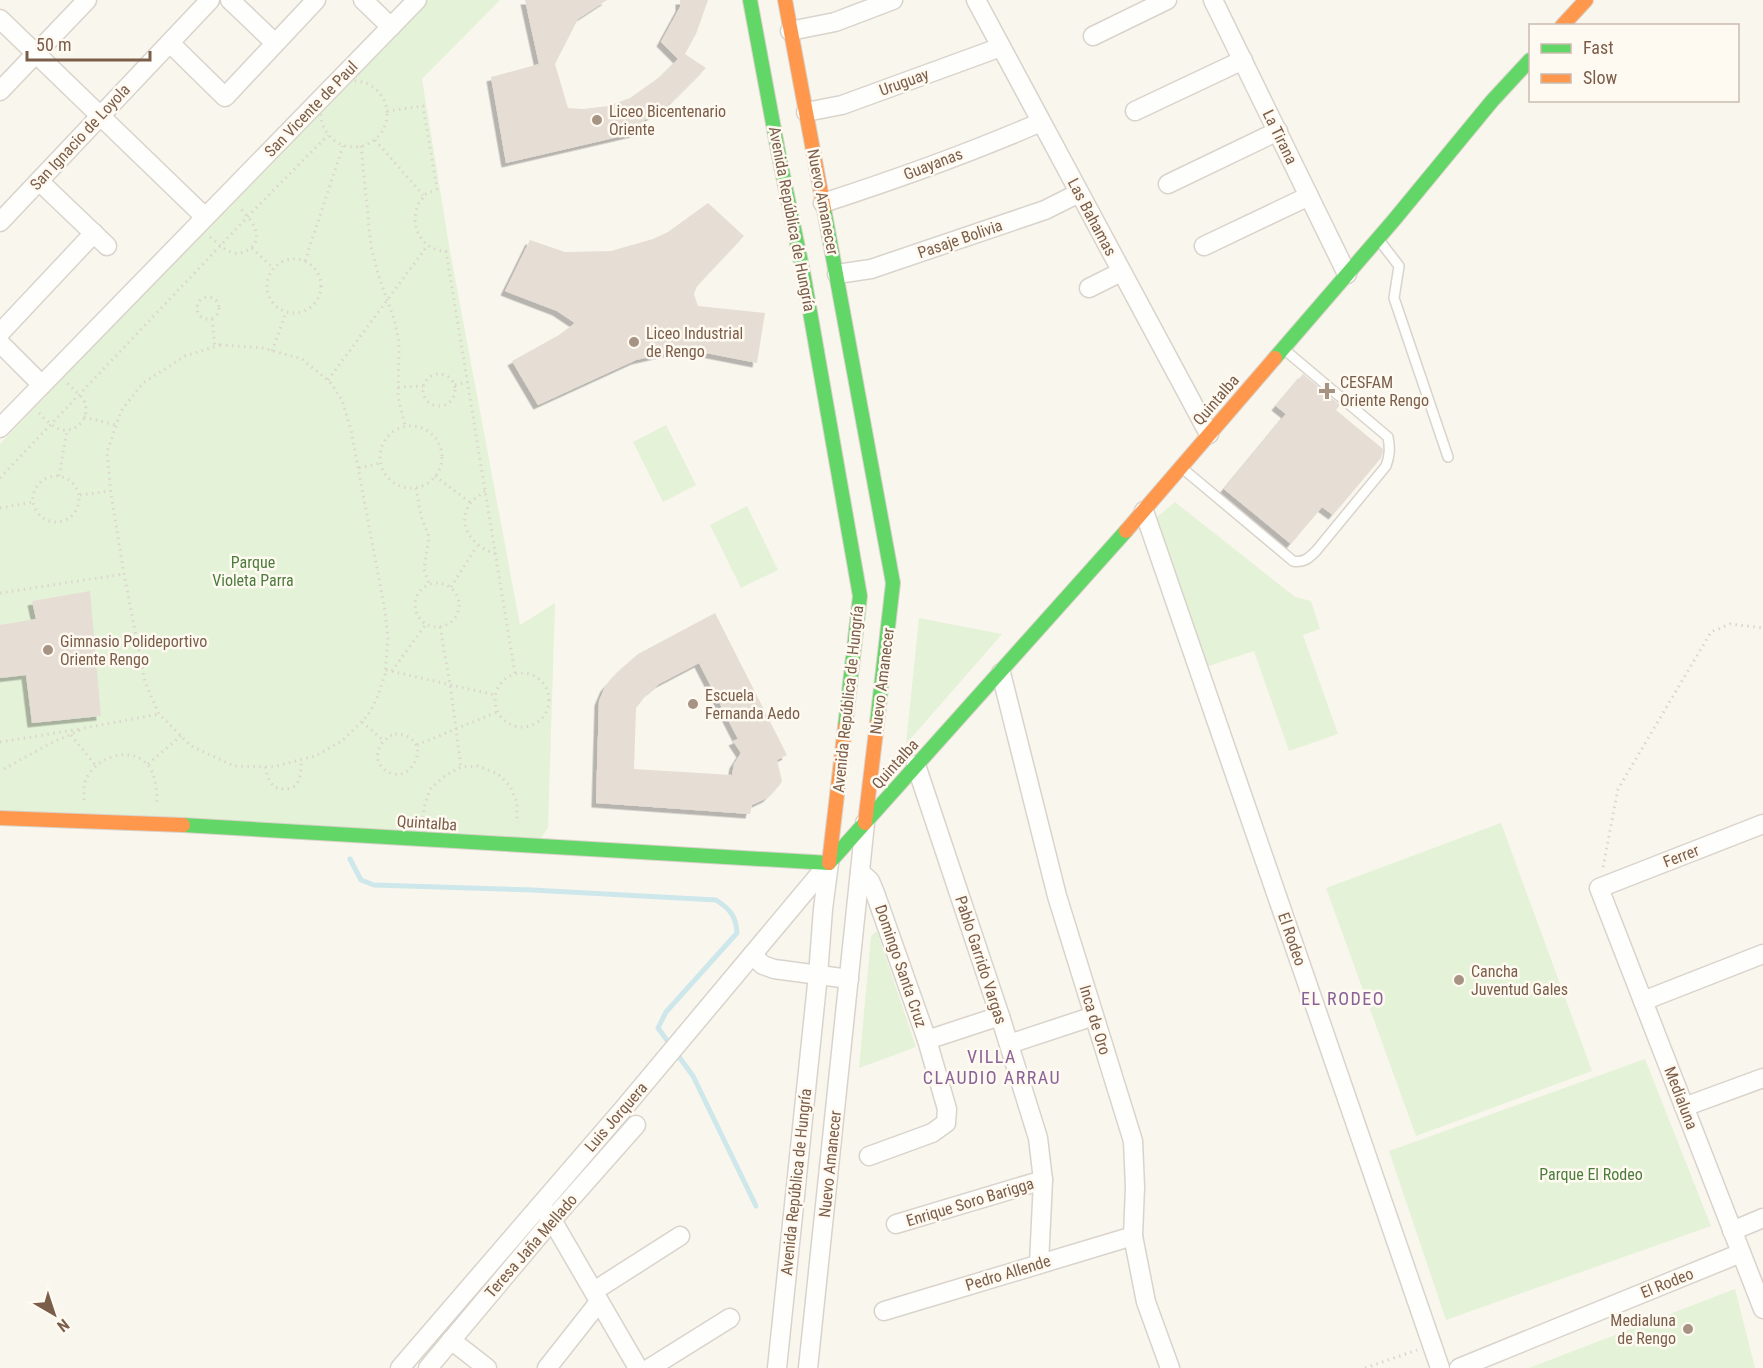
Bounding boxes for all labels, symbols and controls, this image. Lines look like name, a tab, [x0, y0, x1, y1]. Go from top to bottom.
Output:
scale bar	[27, 24, 150, 62]
legend	[1529, 24, 1739, 102]
text: 50 m	[36, 34, 71, 55]
text: Fast	[1583, 37, 1614, 58]
street label: San Vicente de Paul	[261, 57, 361, 161]
street label: Uruguay	[877, 64, 932, 100]
text: Slow	[1583, 67, 1618, 88]
street label: San Ignacio de Loyola	[26, 80, 134, 194]
place label: Liceo Bicentenario Oriente	[609, 102, 726, 139]
street label: La Tirana	[1259, 107, 1301, 167]
marker: Liceo Bicentenario Oriente	[590, 113, 604, 127]
street label: Avenida República de Hungría	[765, 125, 819, 313]
street label: Guayanas	[901, 144, 965, 184]
street label: Nuevo Amanecer	[803, 147, 843, 257]
street label: Las Bahamas	[1064, 175, 1120, 259]
street label: Pasaje Bolivia	[915, 216, 1005, 262]
place label: Liceo Industrial de Rengo	[646, 324, 743, 361]
marker: Liceo Industrial de Rengo	[627, 335, 641, 349]
street label: Quintalba	[1189, 371, 1243, 429]
place label: CESFAM Oriente Rengo	[1340, 373, 1429, 410]
marker: CESFAM Oriente Rengo	[1318, 382, 1336, 400]
park label: Parque Violeta Parra	[212, 553, 294, 590]
street label: Avenida República de Hungría	[829, 604, 867, 794]
street label: Nuevo Amanecer	[866, 626, 898, 735]
place label: Gimnasio Polideportivo Oriente Rengo	[60, 632, 207, 669]
marker: Gimnasio Polideportivo Oriente Rengo	[41, 643, 55, 657]
place label: Escuela Fernanda Aedo	[705, 686, 800, 723]
marker: Escuela Fernanda Aedo	[686, 697, 700, 711]
street label: Quintalba	[868, 735, 922, 793]
street label: Quintalba	[396, 811, 458, 835]
street label: Ferrer	[1660, 840, 1702, 872]
street label: Pablo Garrido Vargas	[951, 893, 1011, 1027]
street label: Domingo Santa Cruz	[871, 902, 931, 1030]
street label: El Rodeo	[1274, 910, 1310, 968]
place label: Cancha Juventud Gales	[1471, 962, 1568, 999]
marker: Cancha Juventud Gales	[1452, 973, 1466, 987]
street label: Inca de Oro	[1075, 983, 1115, 1057]
district label: EL RODEO	[1301, 988, 1385, 1009]
district label: VILLA CLAUDIO ARRAU	[923, 1046, 1061, 1088]
street label: Medialuna	[1660, 1064, 1702, 1132]
street label: Luis Jorquera	[581, 1078, 651, 1156]
street label: Avenida República de Hungría	[777, 1087, 815, 1277]
street label: Nuevo Amanecer	[815, 1109, 845, 1218]
park label: Parque El Rodeo	[1539, 1165, 1643, 1184]
street label: Enrique Soro Barigga	[904, 1174, 1036, 1230]
street label: Teresa Jaña Mellado	[481, 1190, 581, 1302]
street label: Pedro Allende	[963, 1251, 1053, 1295]
street label: El Rodeo	[1638, 1264, 1696, 1302]
north arrow	[24, 1284, 84, 1344]
place label: Medialuna de Rengo	[1610, 1311, 1676, 1348]
text: N	[53, 1315, 73, 1336]
marker: Medialuna de Rengo	[1681, 1322, 1695, 1336]

